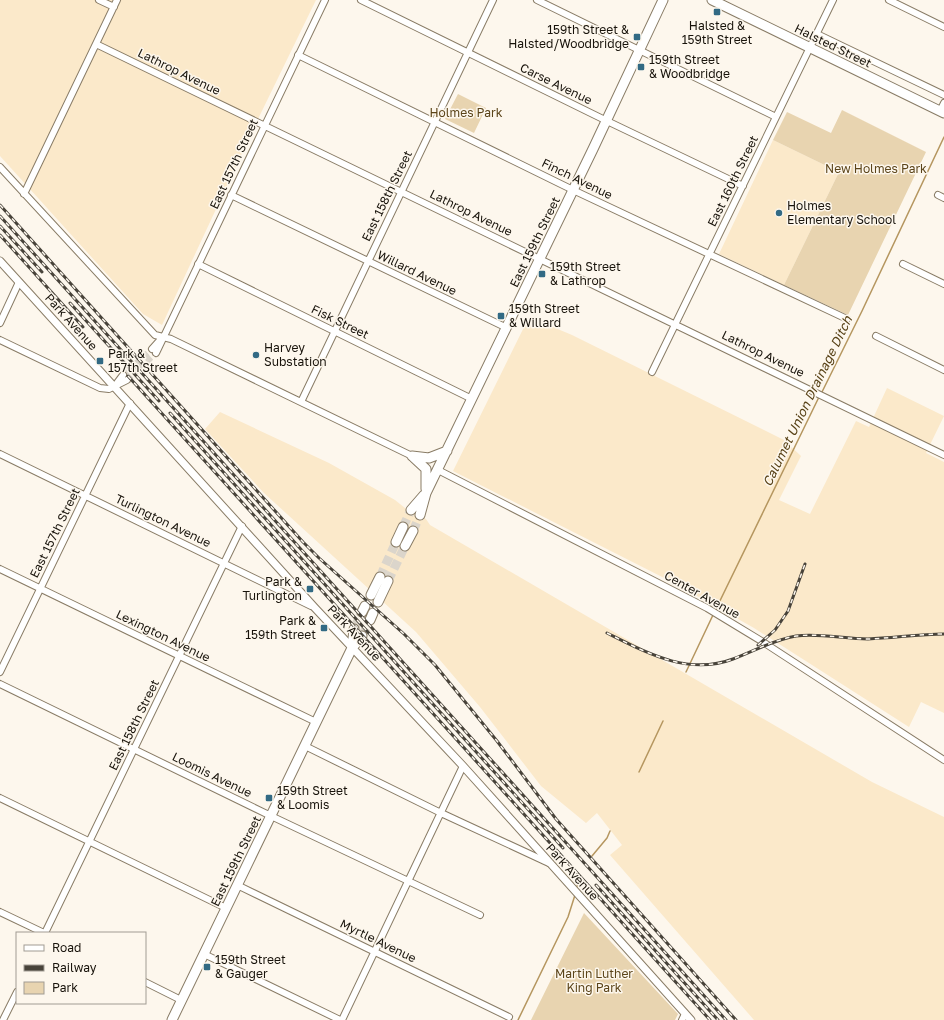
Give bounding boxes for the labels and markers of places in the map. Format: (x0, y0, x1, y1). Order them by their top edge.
marker: Halsted & 159th Street (712, 7, 722, 17)
place label: Halsted & 159th Street (682, 18, 753, 47)
place label: 159th Street & Halsted/Woodbridge (508, 22, 629, 51)
marker: 159th Street & Halsted/Woodbridge (632, 32, 642, 42)
place label: 159th Street & Woodbridge (649, 52, 730, 81)
marker: 159th Street & Woodbridge (636, 62, 646, 72)
place label: Holmes Elementary School (787, 198, 896, 227)
marker: Holmes Elementary School (774, 208, 784, 218)
place label: 159th Street & Lathrop (550, 259, 621, 288)
marker: 159th Street & Lathrop (537, 269, 547, 279)
place label: 159th Street & Willard (509, 301, 580, 330)
marker: 159th Street & Willard (496, 311, 506, 321)
place label: Harvey Substation (264, 340, 327, 369)
place label: Park & 157th Street (108, 346, 178, 375)
marker: Harvey Substation (251, 350, 261, 360)
marker: Park & 157th Street (95, 356, 105, 366)
place label: Park & Turlington (243, 574, 302, 603)
marker: Park & Turlington (305, 584, 315, 594)
place label: Park & 159th Street (245, 613, 316, 642)
marker: Park & 159th Street (319, 623, 329, 633)
place label: 159th Street & Loomis (277, 783, 348, 812)
marker: 159th Street & Loomis (264, 793, 274, 803)
place label: 159th Street & Gauger (215, 952, 286, 981)
marker: 159th Street & Gauger (202, 962, 212, 972)

